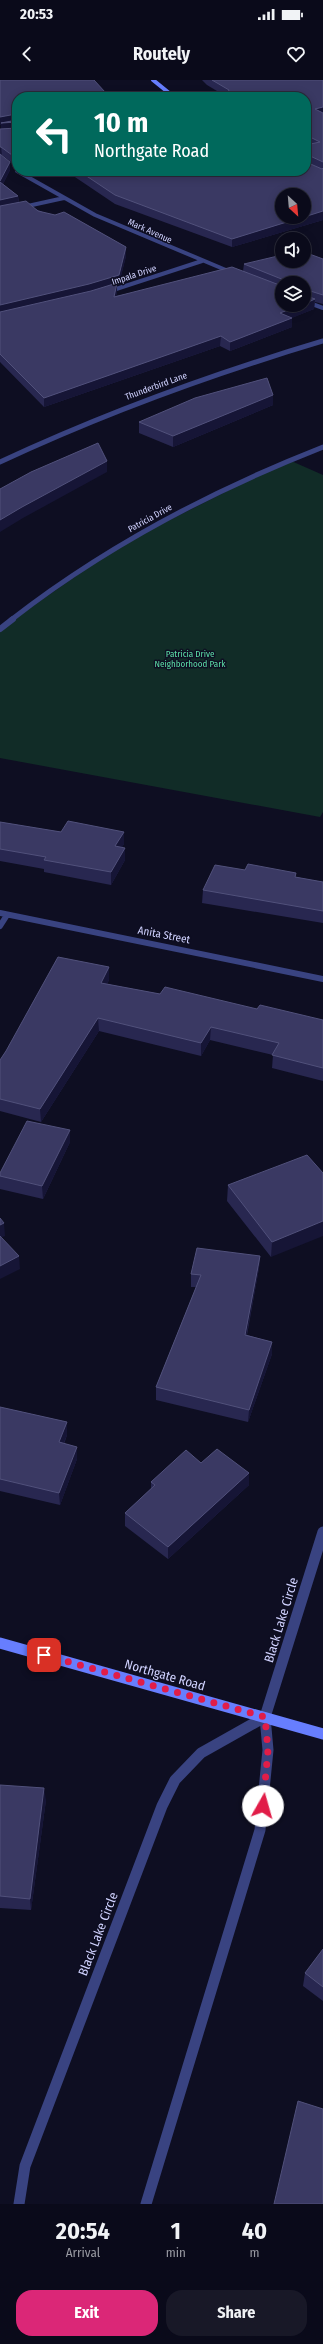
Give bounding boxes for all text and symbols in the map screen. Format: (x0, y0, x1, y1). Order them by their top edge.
text: 20:53 (20, 5, 53, 23)
icon: back (16, 43, 38, 65)
text: Routely (133, 43, 190, 65)
icon: heart (285, 43, 307, 65)
text: 10 m (94, 106, 148, 139)
icon: left (28, 108, 80, 160)
text: Northgate Road (94, 140, 209, 162)
north arrow (275, 188, 311, 224)
map controls (275, 188, 311, 312)
street label: Mark Avenue (126, 217, 174, 245)
button: sound (275, 232, 311, 268)
street label: Impala Drive (110, 263, 158, 287)
button: layers (275, 276, 311, 312)
street label: Thunderbird Lane (124, 370, 189, 402)
street label: Patricia Drive (126, 502, 174, 534)
park label: Patricia Drive Neighborhood Park (155, 649, 226, 669)
street label: Anita Street (137, 924, 192, 947)
street label: Black Lake Circle (261, 1576, 301, 1664)
pin (27, 1638, 61, 1672)
icon: arrive (33, 1644, 55, 1666)
street label: Northgate Road (123, 1656, 207, 1694)
position arrow (242, 1785, 284, 1827)
street label: Black Lake Circle (75, 1890, 121, 1978)
text: 20:54 (56, 2217, 110, 2245)
text: 1 (171, 2217, 181, 2245)
text: 40 (242, 2217, 267, 2245)
text: Arrival (66, 2245, 100, 2260)
text: min (166, 2245, 186, 2260)
text: m (249, 2245, 259, 2260)
button: Exit (16, 2290, 158, 2336)
button: Share (166, 2290, 307, 2336)

